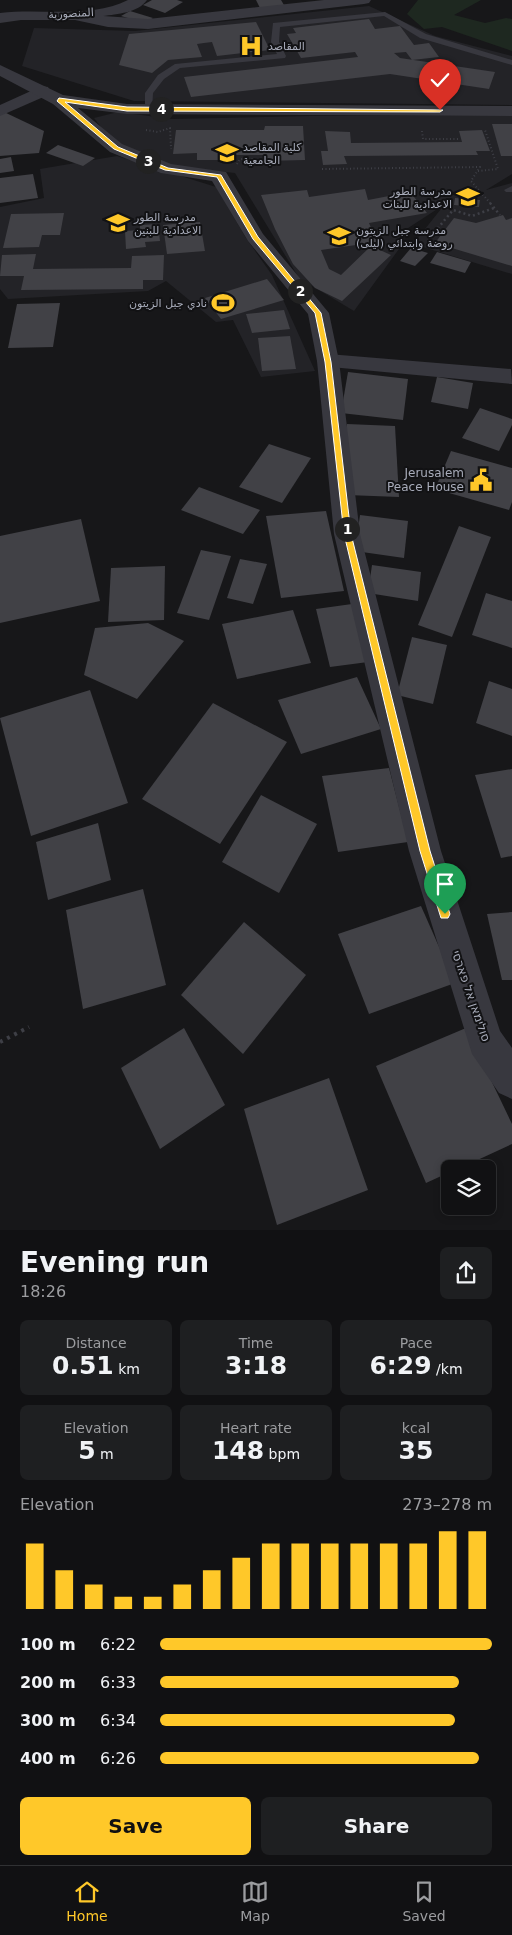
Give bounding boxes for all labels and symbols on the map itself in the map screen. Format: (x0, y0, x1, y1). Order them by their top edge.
street label: المنصورية (48, 6, 94, 21)
hospital icon: المقاصد (238, 33, 264, 59)
place label: المقاصد (268, 40, 305, 53)
pin (419, 59, 461, 110)
pin: 4 (148, 96, 174, 122)
school or university icon: كلية المقاصد الجامعية (214, 140, 240, 166)
place label: كلية المقاصد الجامعية (243, 141, 302, 167)
pin: 3 (136, 148, 160, 174)
school or university icon: مدرسة الطور الاعدادية للبنات (455, 184, 481, 210)
place label: مدرسة الطور الاعدادية للبنات (383, 185, 452, 211)
school or university icon: مدرسة الطور الاعدادية للبنين (105, 210, 131, 236)
place label: مدرسة الطور الاعدادية للبنين (133, 211, 201, 237)
school or university icon: مدرسة جبل الزيتون (ليلى) روضة وابتدائي (326, 223, 352, 249)
place label: مدرسة جبل الزيتون (ليلى) روضة وابتدائي (356, 224, 453, 250)
pin: 2 (288, 278, 312, 304)
sports icon: نادي جبل الزيتون (210, 290, 236, 316)
place label: نادي جبل الزيتون (129, 297, 207, 310)
place label: Jerusalem Peace House (387, 466, 464, 494)
public building icon: Jerusalem Peace House (468, 467, 494, 493)
pin: 1 (334, 516, 360, 542)
pin (424, 863, 466, 914)
street label: סולימאן אל פארסי (449, 949, 493, 1044)

